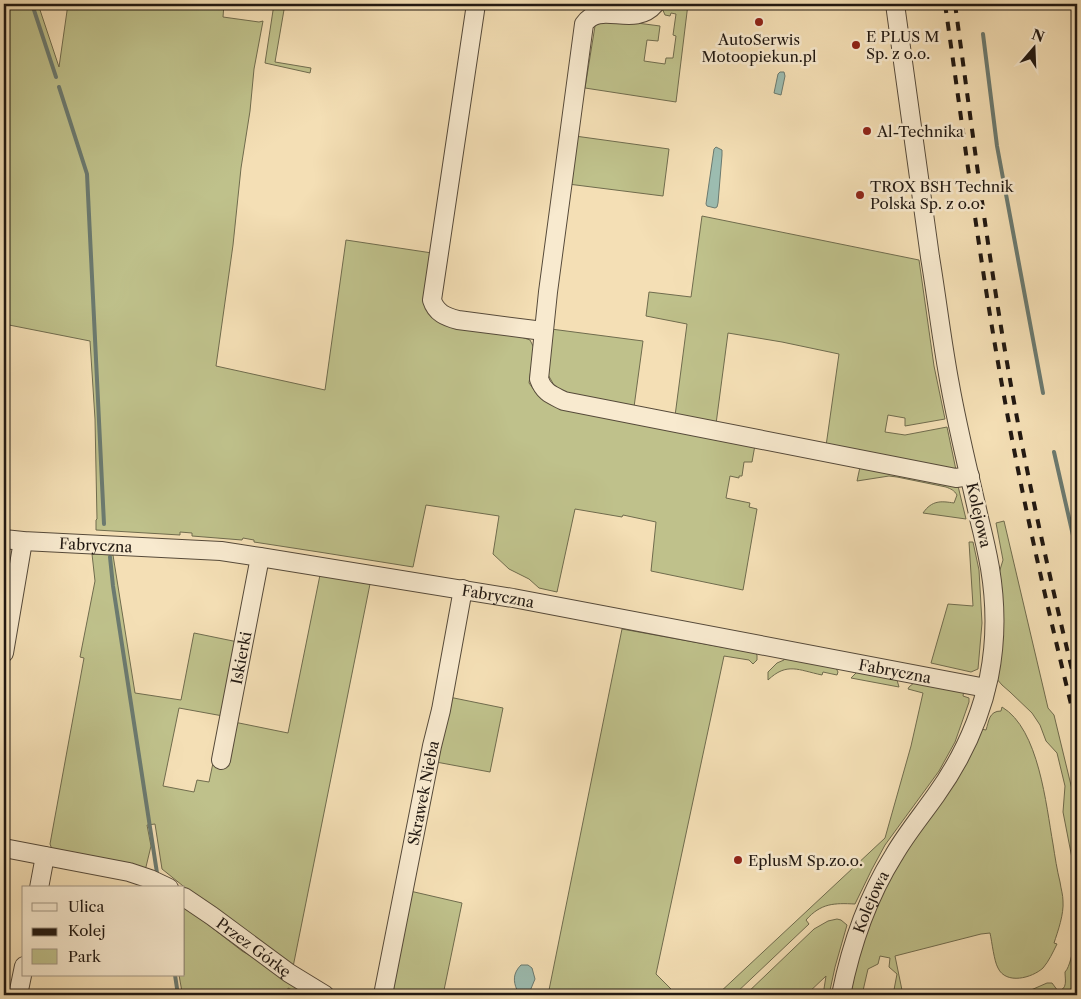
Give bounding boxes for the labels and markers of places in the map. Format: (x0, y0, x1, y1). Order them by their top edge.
marker: AutoSerwis Motoopiekun.pl (753, 16, 765, 28)
place label: E PLUS M Sp. z o.o. (866, 27, 939, 63)
place label: AutoSerwis Motoopiekun.pl (702, 30, 817, 66)
marker: E PLUS M Sp. z o.o. (850, 39, 862, 51)
place label: Al-Technika (876, 122, 964, 141)
marker: Al-Technika (861, 125, 873, 137)
place label: TROX BSH Technik Polska Sp. z o.o. (870, 177, 1015, 213)
marker: TROX BSH Technik Polska Sp. z o.o. (854, 189, 866, 201)
place label: EplusM Sp.zo.o. (748, 851, 863, 870)
marker: EplusM Sp.zo.o. (732, 854, 744, 866)

